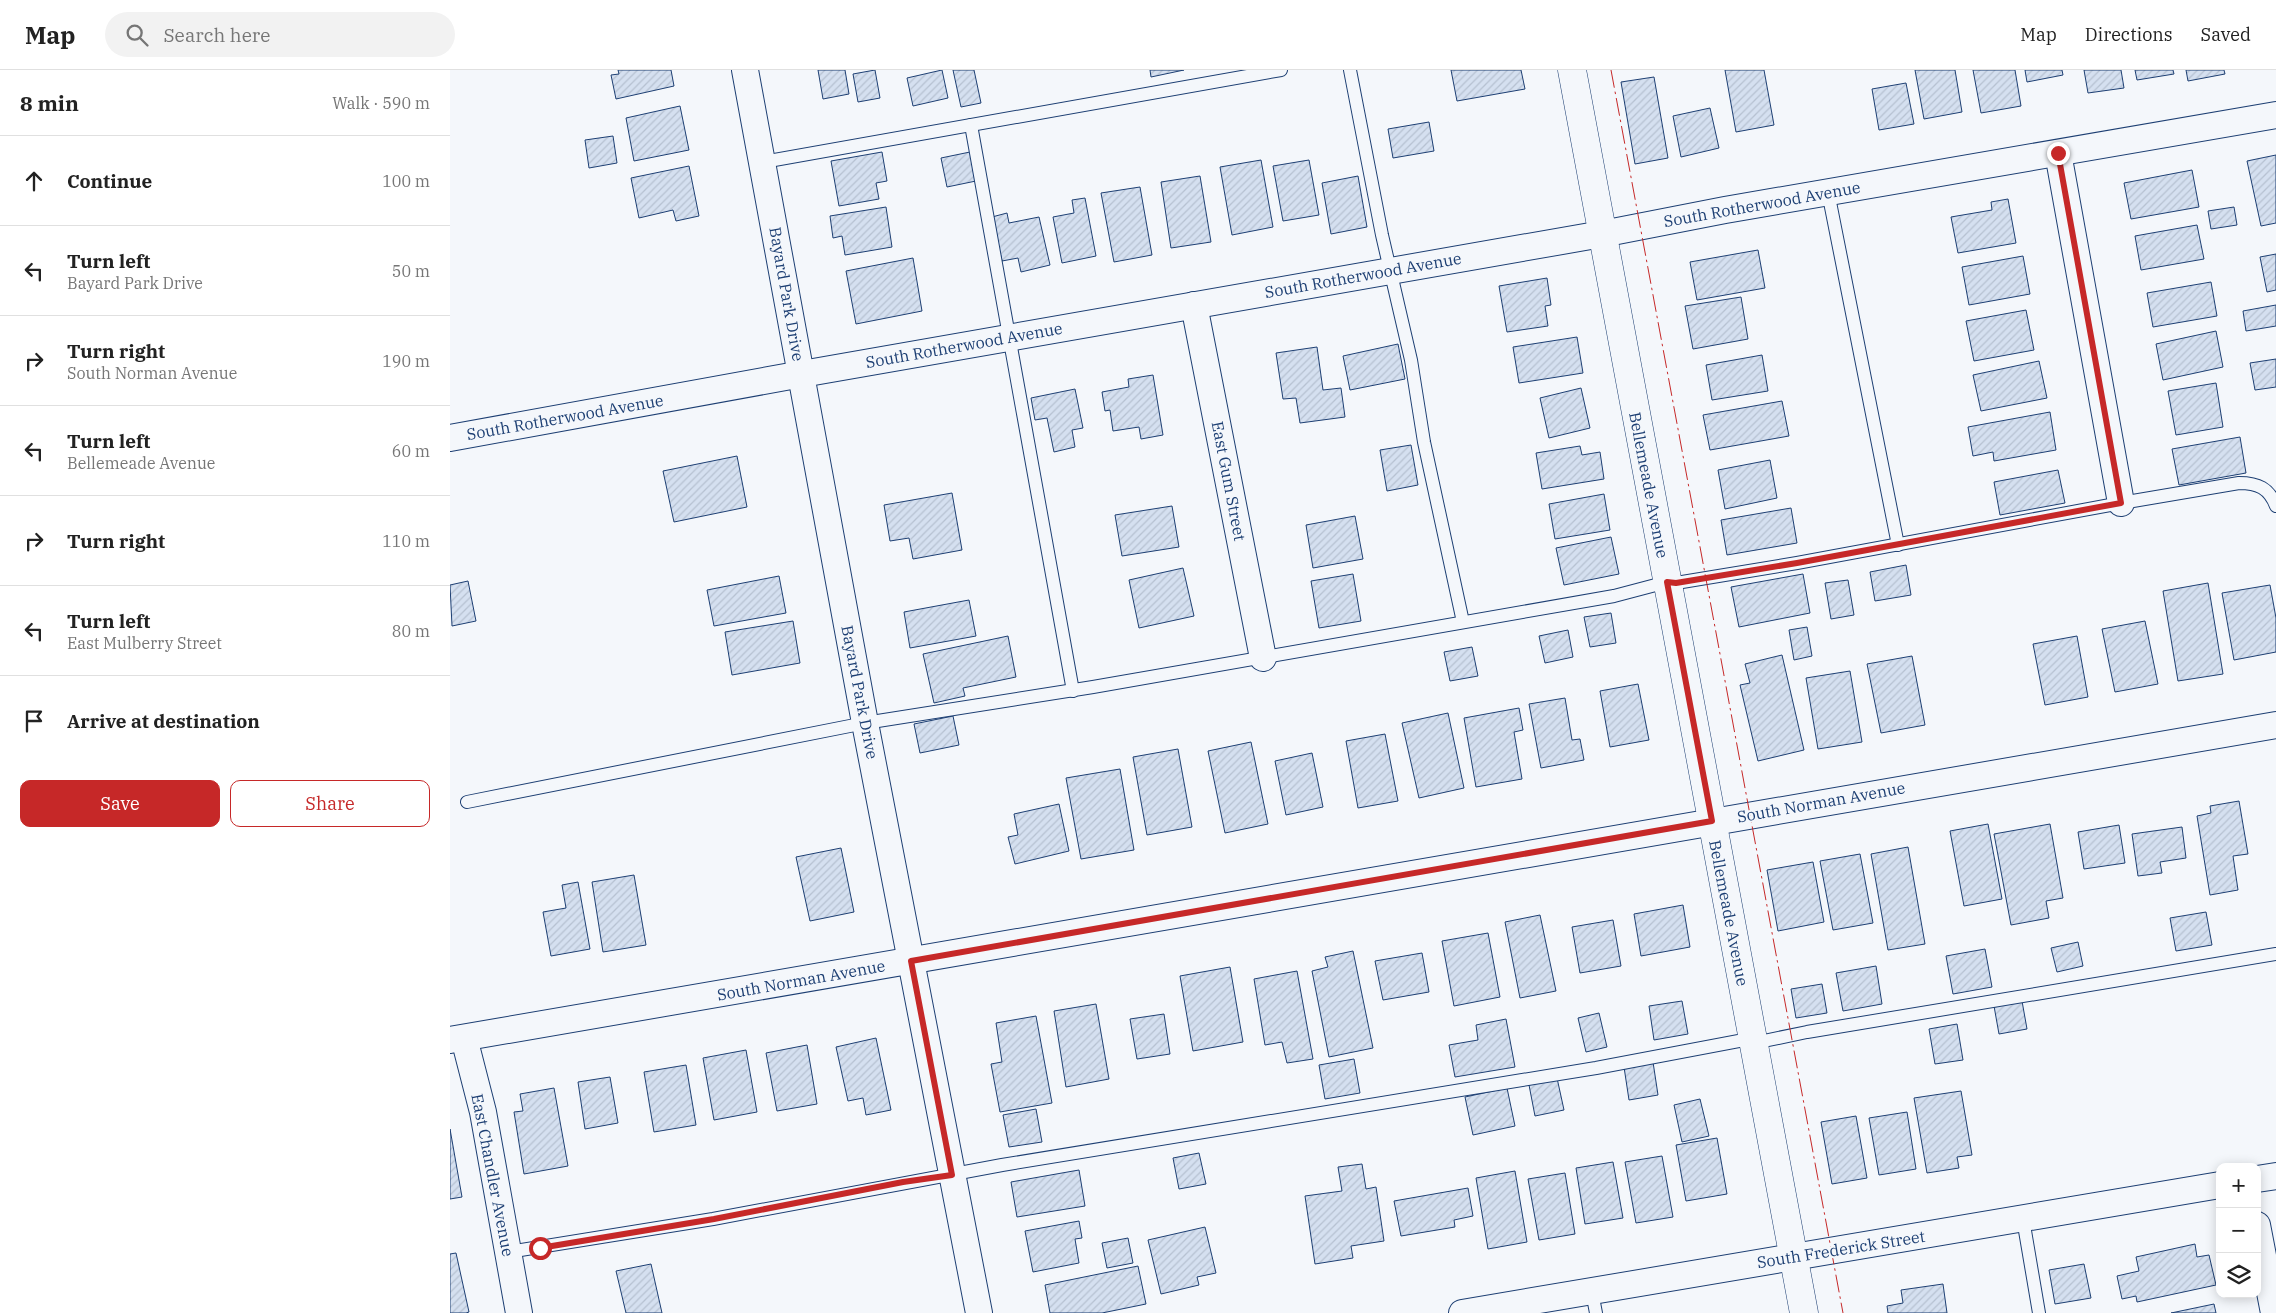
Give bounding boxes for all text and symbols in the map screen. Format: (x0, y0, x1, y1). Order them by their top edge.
search box (105, 12, 455, 57)
text: Map (25, 19, 75, 51)
icon: search (123, 21, 151, 49)
text: Search here (163, 23, 270, 47)
text: Map (2020, 23, 2057, 46)
text: Directions (2085, 23, 2173, 46)
text: Saved (2201, 23, 2251, 46)
text: 8 min (20, 89, 79, 117)
text: Walk · 590 m (332, 93, 430, 113)
route end (2047, 142, 2070, 165)
icon: ahead (20, 167, 48, 195)
text: Continue (67, 169, 152, 193)
text: 100 m (382, 171, 430, 191)
street label: South Rotherwood Avenue (1662, 177, 1862, 231)
street label: Bayard Park Drive (765, 225, 809, 363)
street label: South Rotherwood Avenue (1263, 248, 1463, 302)
text: Turn left (67, 249, 150, 273)
icon: left (20, 257, 48, 285)
text: 50 m (392, 261, 430, 281)
text: Bayard Park Drive (67, 273, 203, 293)
street label: South Rotherwood Avenue (864, 318, 1064, 372)
text: Turn right (67, 339, 165, 363)
icon: right (20, 347, 48, 375)
text: 190 m (382, 351, 430, 371)
text: South Norman Avenue (67, 363, 237, 383)
street label: South Rotherwood Avenue (465, 390, 665, 444)
street label: Bellemeade Avenue (1625, 410, 1673, 560)
street label: East Gum Street (1208, 420, 1250, 543)
text: Turn left (67, 429, 150, 453)
icon: left (20, 437, 48, 465)
text: 60 m (392, 441, 430, 461)
text: Bellemeade Avenue (67, 453, 215, 473)
icon: right (20, 527, 48, 555)
text: Turn right (67, 529, 165, 553)
text: 110 m (382, 531, 430, 551)
text: Turn left (67, 609, 150, 633)
icon: left (20, 617, 48, 645)
text: 80 m (392, 621, 430, 641)
street label: Bayard Park Drive (837, 623, 883, 761)
text: East Mulberry Street (67, 633, 222, 653)
icon: arrive (20, 707, 48, 735)
text: Arrive at destination (67, 709, 260, 733)
street label: South Norman Avenue (1735, 777, 1907, 827)
button: Save (20, 780, 220, 827)
button: Share (230, 780, 430, 827)
street label: Bellemeade Avenue (1705, 838, 1753, 988)
street label: South Norman Avenue (715, 955, 887, 1005)
street label: East Chandler Avenue (467, 1092, 519, 1258)
map controls (2216, 1163, 2261, 1298)
button: + (2216, 1163, 2261, 1208)
button: − (2216, 1208, 2261, 1253)
street label: South Frederick Street (1756, 1226, 1927, 1272)
route start (529, 1237, 552, 1260)
button: layers (2216, 1253, 2261, 1298)

